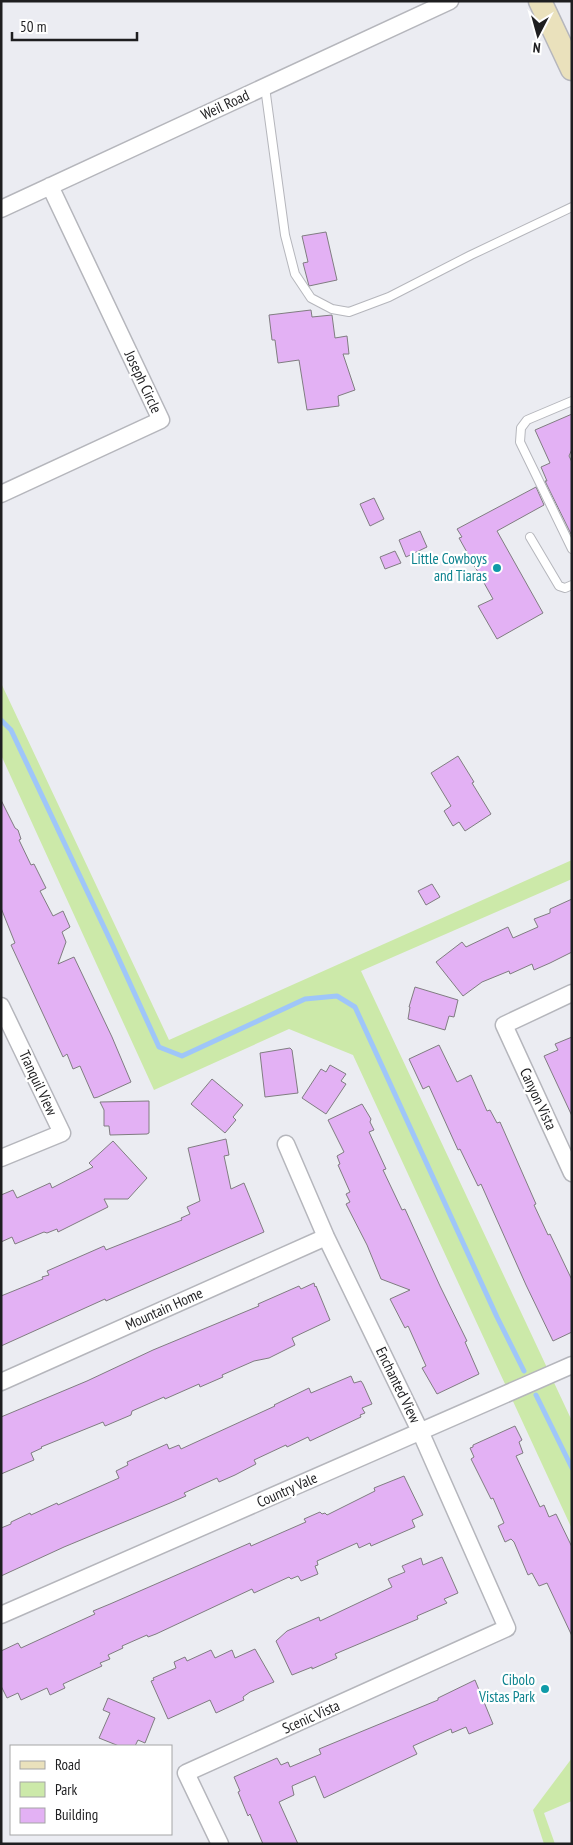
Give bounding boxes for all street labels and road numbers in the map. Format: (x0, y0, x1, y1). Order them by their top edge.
street label: Weil Road (198, 85, 252, 124)
street label: Joseph Circle (120, 347, 166, 416)
street label: Tranquil View (15, 1047, 62, 1119)
street label: Canyon Vista (516, 1065, 561, 1133)
street label: Mountain Home (122, 1283, 205, 1334)
street label: Enchanted View (372, 1344, 425, 1426)
street label: Country Vale (254, 1468, 320, 1511)
street label: Scenic Vista (279, 1695, 342, 1738)

